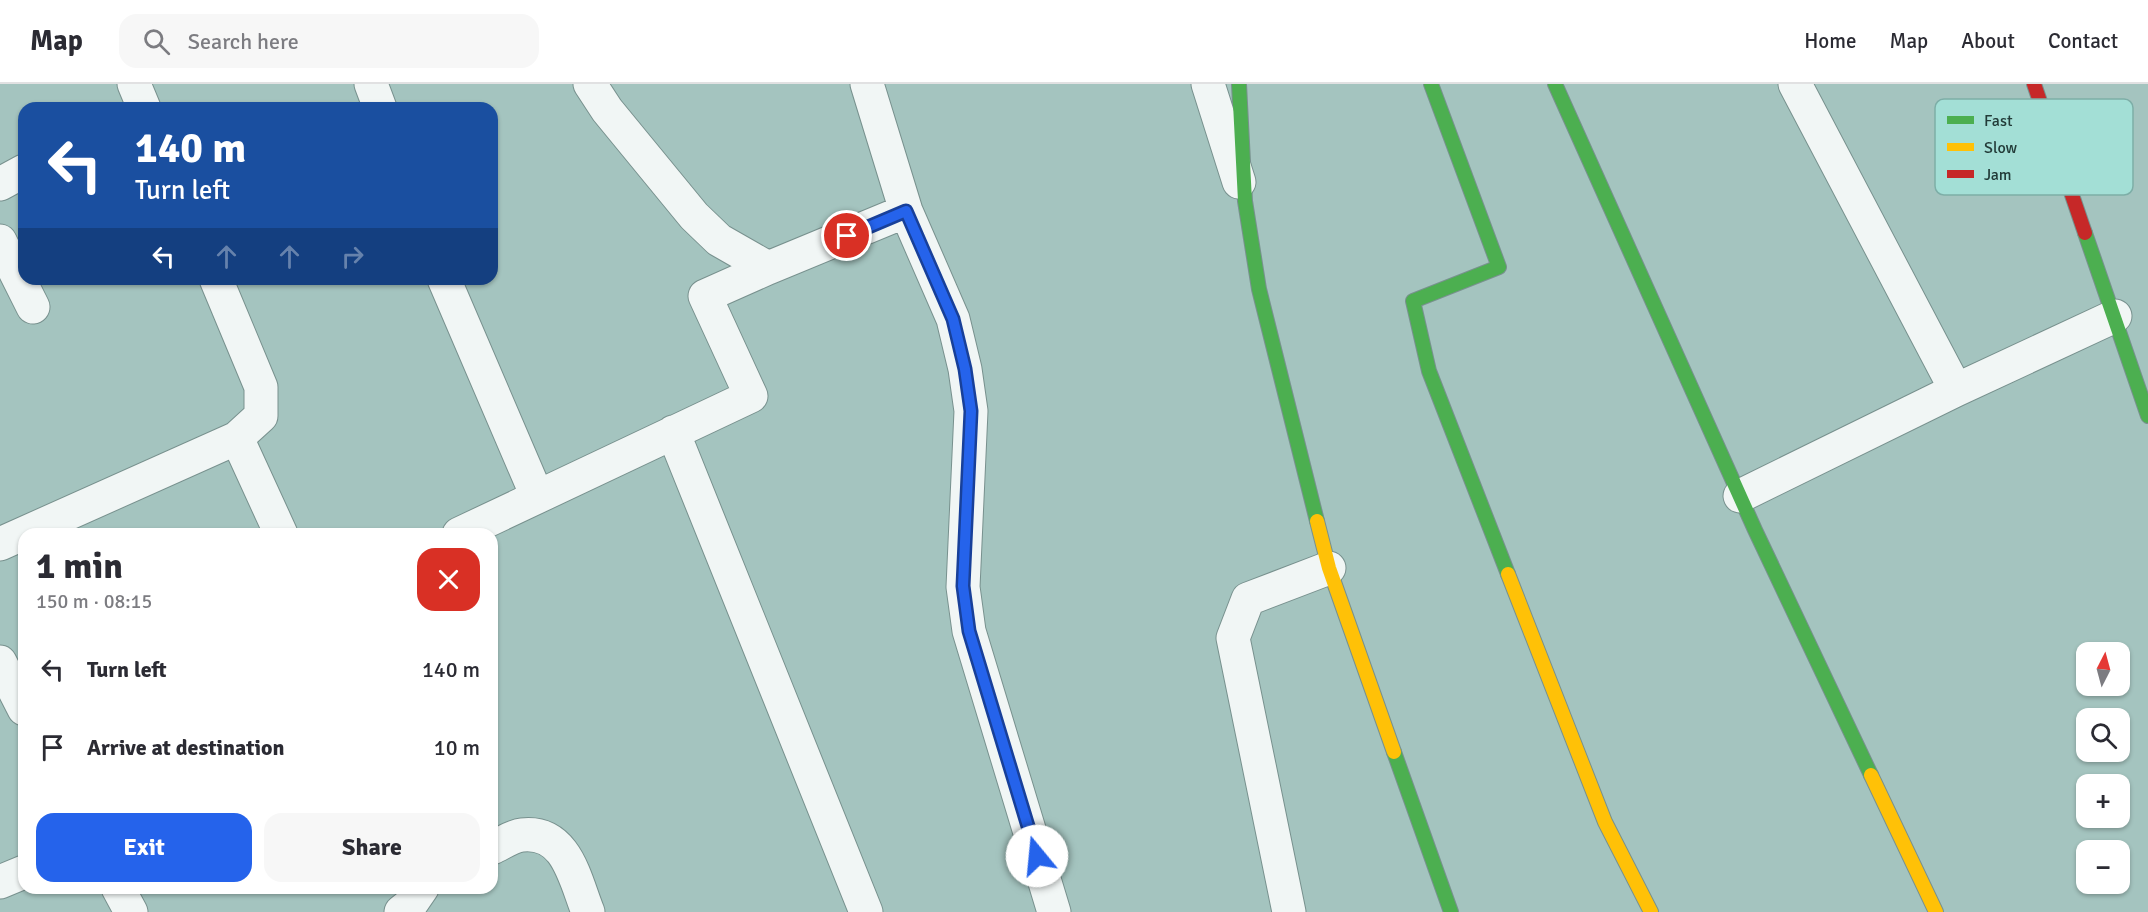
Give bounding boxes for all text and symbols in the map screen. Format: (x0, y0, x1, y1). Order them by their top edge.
search box (119, 14, 539, 68)
text: Map (30, 24, 83, 58)
icon: search (140, 25, 173, 58)
text: Search here (188, 28, 299, 55)
text: Home (1804, 28, 1857, 54)
text: Map (1890, 28, 1928, 54)
text: About (1961, 28, 2015, 54)
text: Contact (2048, 28, 2118, 54)
legend (1935, 99, 2133, 195)
text: Fast (1984, 111, 2013, 131)
text: 140 m (135, 123, 246, 174)
icon: left (36, 126, 114, 204)
text: Slow (1984, 138, 2018, 158)
text: Jam (1984, 165, 2012, 185)
text: Turn left (135, 174, 230, 207)
pin (821, 210, 872, 261)
icon: arrive (830, 219, 863, 252)
icon: left (147, 240, 180, 273)
icon: ahead (210, 240, 243, 273)
icon: ahead (273, 240, 306, 273)
icon: right (336, 240, 369, 273)
text: 1 min (36, 544, 123, 589)
button: close (417, 548, 480, 611)
text: 150 m · 08:15 (36, 589, 152, 614)
north arrow (2076, 642, 2130, 696)
map controls (2076, 642, 2130, 894)
icon: left (36, 653, 69, 686)
text: Turn left (87, 656, 167, 683)
text: 140 m (422, 656, 480, 683)
button: search (2076, 708, 2130, 762)
icon: arrive (36, 731, 69, 764)
text: Arrive at destination (87, 734, 284, 761)
text: 10 m (434, 734, 480, 761)
button: + (2076, 774, 2130, 828)
button: Exit (36, 813, 252, 882)
button: Share (264, 813, 480, 882)
position arrow (1005, 824, 1069, 888)
button: − (2076, 840, 2130, 894)

